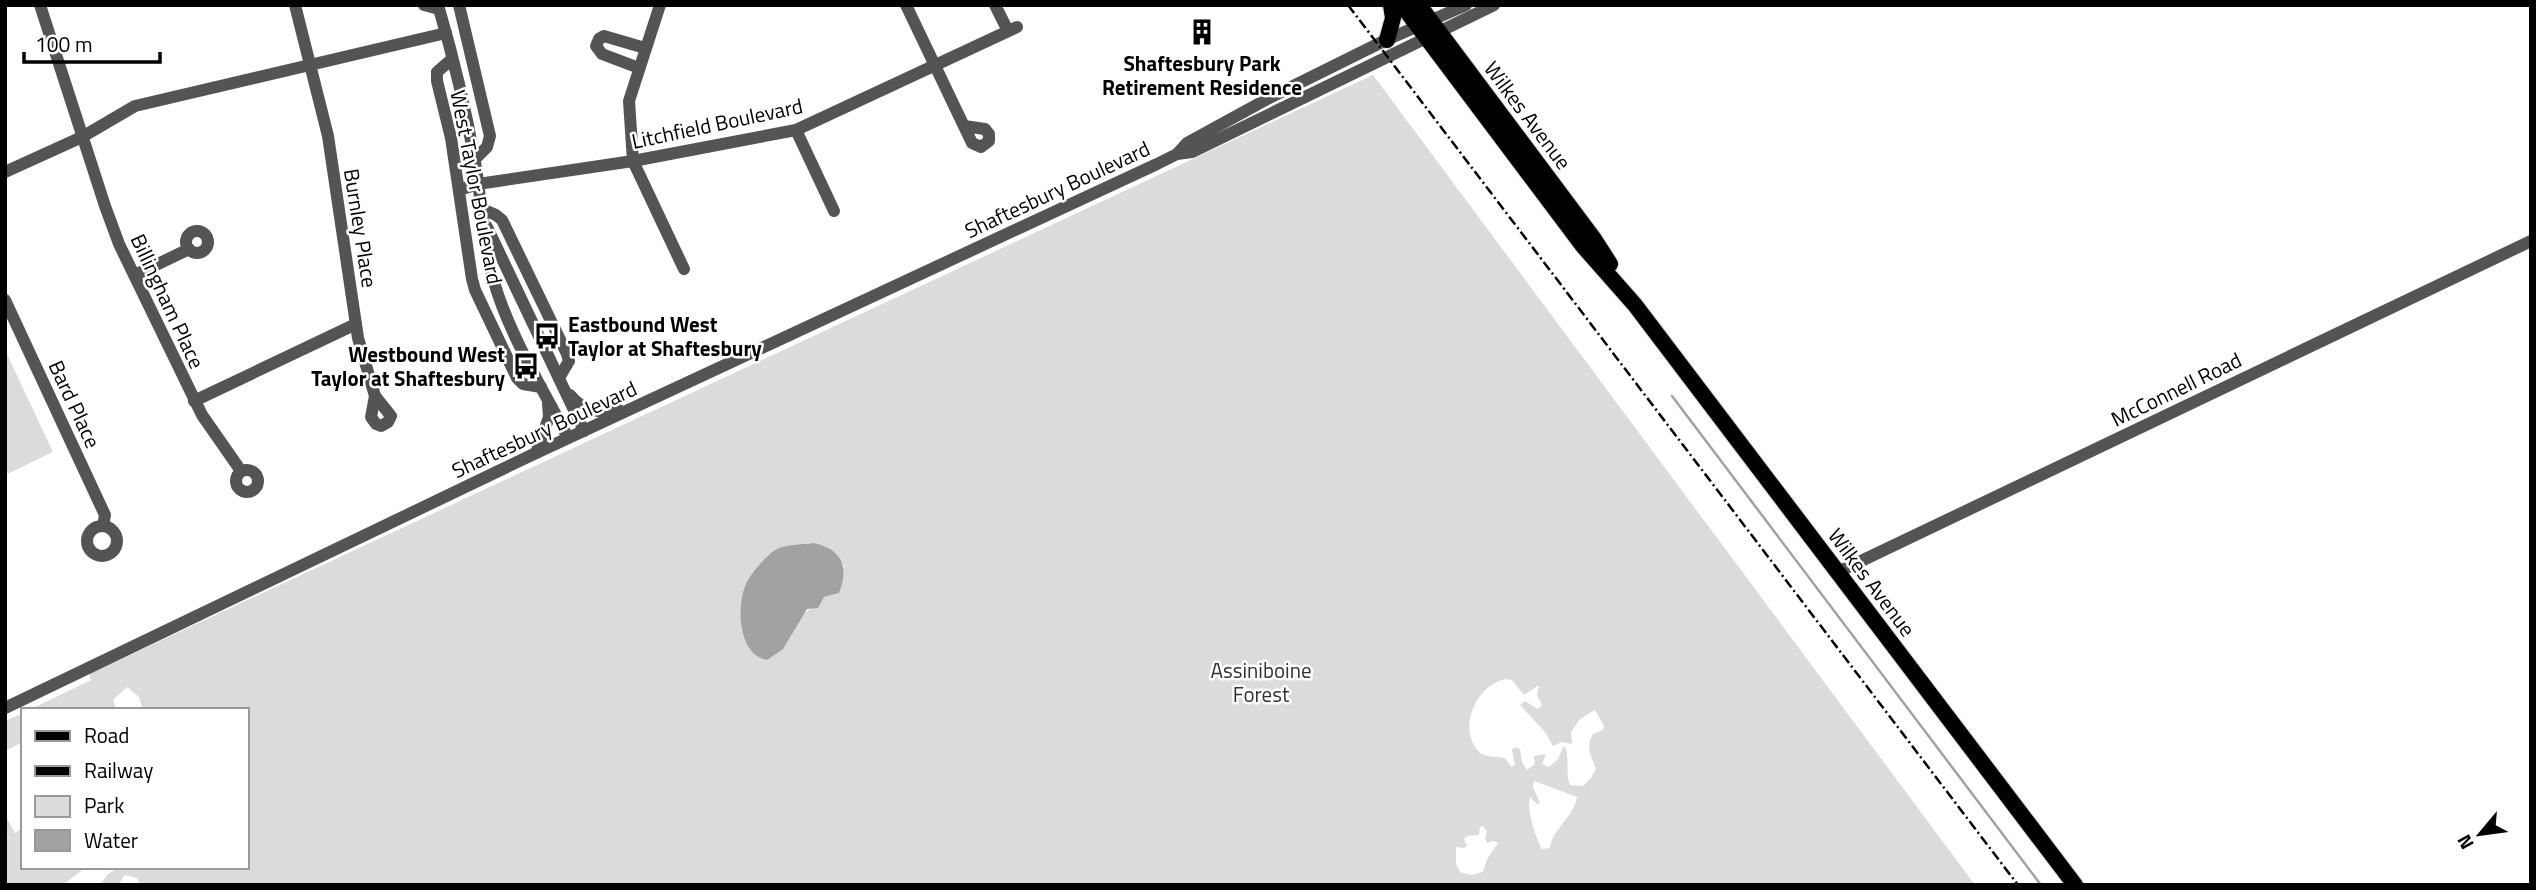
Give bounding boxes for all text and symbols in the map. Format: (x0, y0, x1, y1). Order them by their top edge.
building icon: Shaftesbury Park Retirement Residence (1187, 17, 1217, 47)
scale bar (24, 21, 161, 65)
text: 100 m (35, 28, 92, 60)
place label: Shaftesbury Park Retirement Residence (1102, 47, 1302, 103)
street label: Wilkes Avenue (1477, 54, 1579, 176)
street label: West Taylor Boulevard (442, 87, 512, 287)
street label: Litchfield Boulevard (628, 89, 806, 157)
street label: Shaftesbury Boulevard (959, 132, 1155, 246)
street label: Burnley Place (336, 166, 386, 290)
street label: Billingham Place (123, 228, 213, 374)
place label: Eastbound West Taylor at Shaftesbury (568, 308, 762, 364)
bus stop icon: Eastbound West Taylor at Shaftesbury (532, 321, 562, 351)
place label: Westbound West Taylor at Shaftesbury (311, 338, 505, 394)
street label: McConnell Road (2105, 344, 2247, 434)
bus stop icon: Westbound West Taylor at Shaftesbury (511, 351, 541, 381)
street label: Bard Place (41, 355, 109, 453)
street label: Shaftesbury Boulevard (446, 372, 642, 486)
street label: Wilkes Avenue (1821, 521, 1923, 643)
park label: Assiniboine Forest (1210, 654, 1312, 710)
legend (21, 708, 248, 869)
text: Road (84, 719, 129, 751)
text: Railway (84, 754, 153, 786)
text: Park (84, 789, 124, 821)
north arrow (2445, 799, 2515, 869)
text: Water (84, 824, 138, 856)
text: N (2449, 830, 2481, 855)

